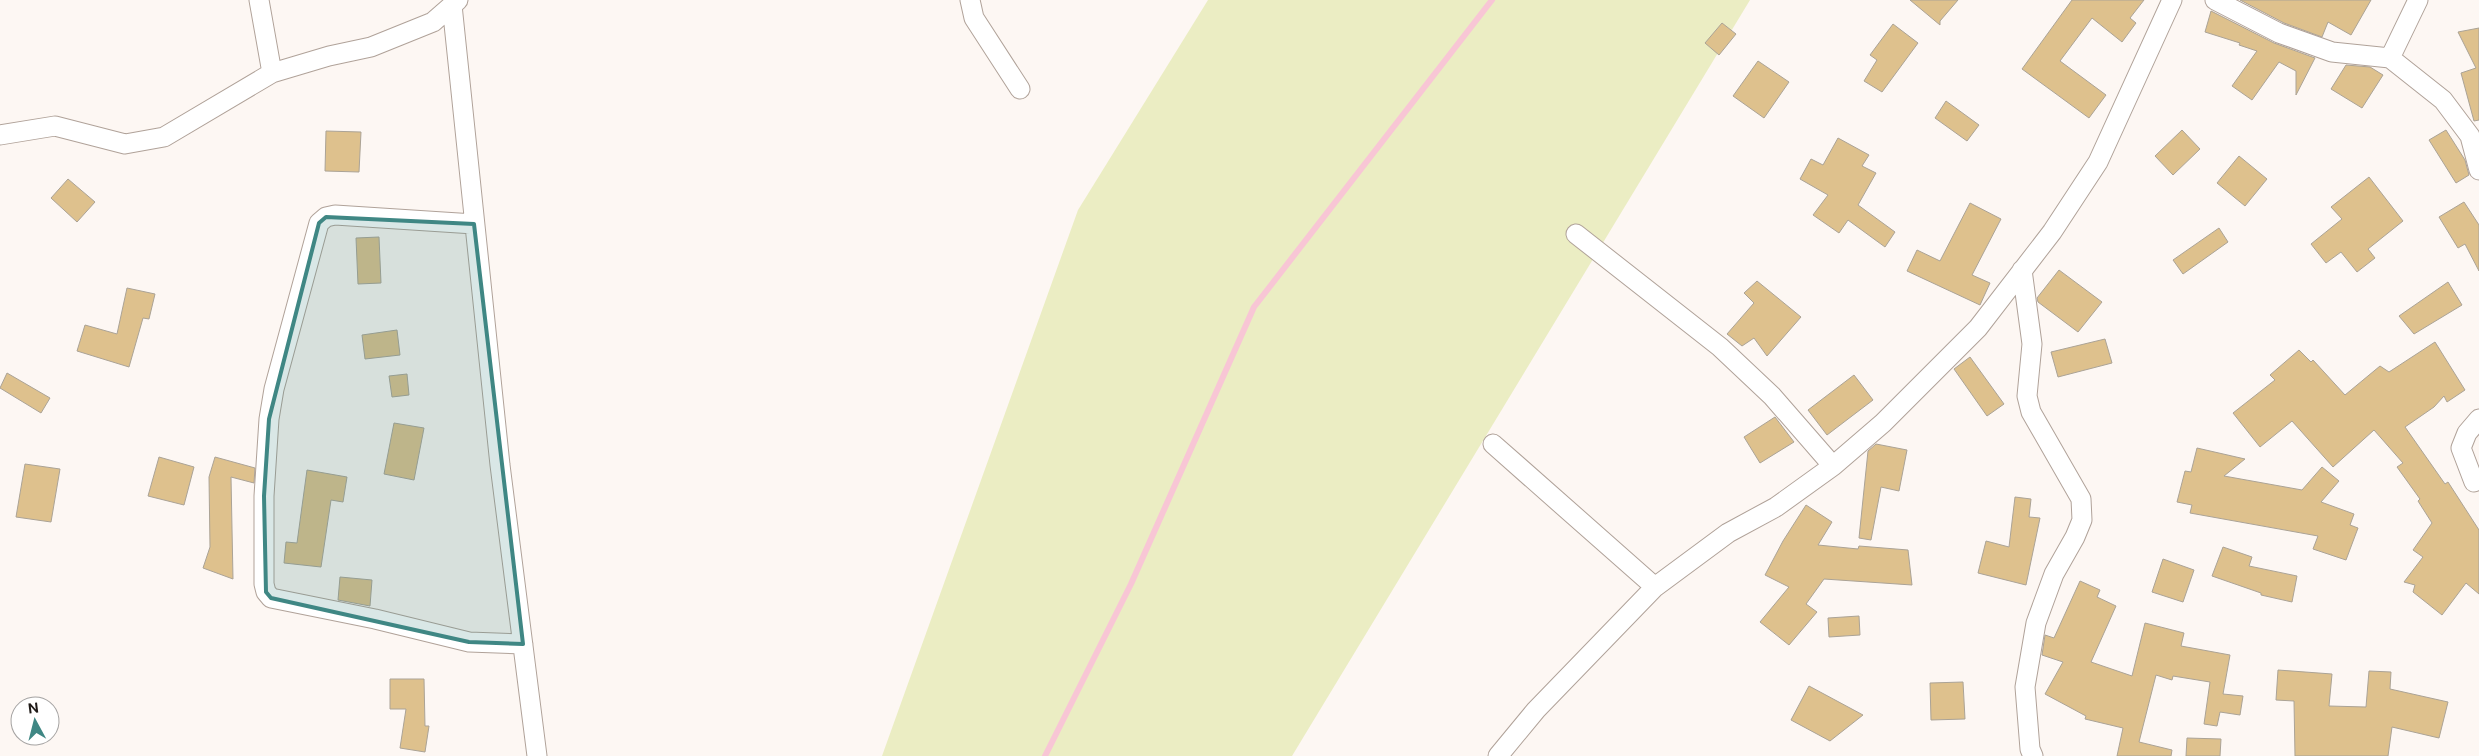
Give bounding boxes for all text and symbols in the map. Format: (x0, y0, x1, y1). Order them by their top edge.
north arrow (10, 696, 60, 746)
text: N (27, 699, 40, 717)

